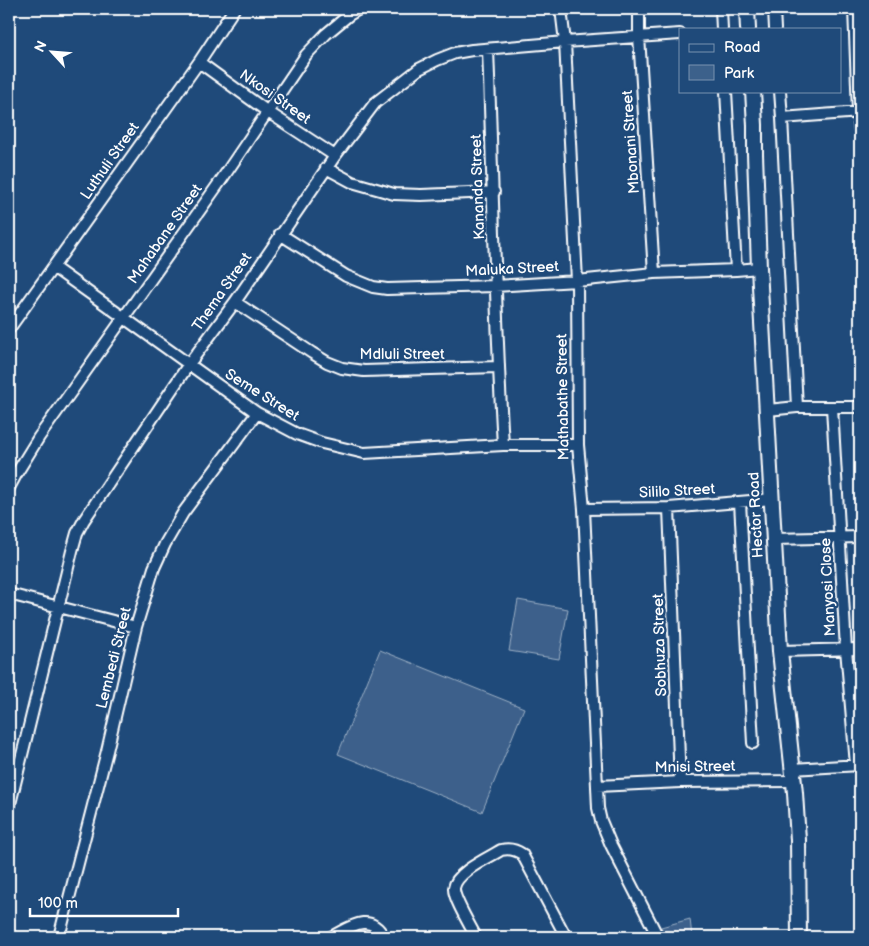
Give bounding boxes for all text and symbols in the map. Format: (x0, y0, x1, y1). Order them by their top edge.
north arrow (28, 28, 78, 78)
legend (679, 28, 842, 92)
text: N (31, 38, 51, 55)
text: Road (724, 38, 760, 57)
text: Park (724, 64, 755, 83)
street label: Nkosi Street (236, 65, 315, 129)
street label: Mbonani Street (618, 89, 644, 194)
street label: Luthuli Street (76, 118, 144, 203)
street label: Kananda Street (467, 134, 489, 240)
street label: Mahabane Street (124, 180, 207, 288)
street label: Thema Street (188, 249, 256, 335)
street label: Maluka Street (465, 257, 560, 281)
street label: Mathabathe Street (552, 333, 574, 460)
street label: Mdluli Street (359, 345, 445, 364)
street label: Seme Street (221, 365, 303, 426)
street label: Hector Road (744, 471, 768, 559)
street label: Sililo Street (638, 479, 716, 502)
street label: Manyosi Close (816, 537, 840, 637)
street label: Sobhuza Street (649, 593, 671, 697)
street label: Lembedi Street (92, 605, 136, 711)
street label: Mnisi Street (654, 757, 736, 777)
scale bar (30, 886, 178, 918)
text: 100 m (38, 894, 78, 913)

